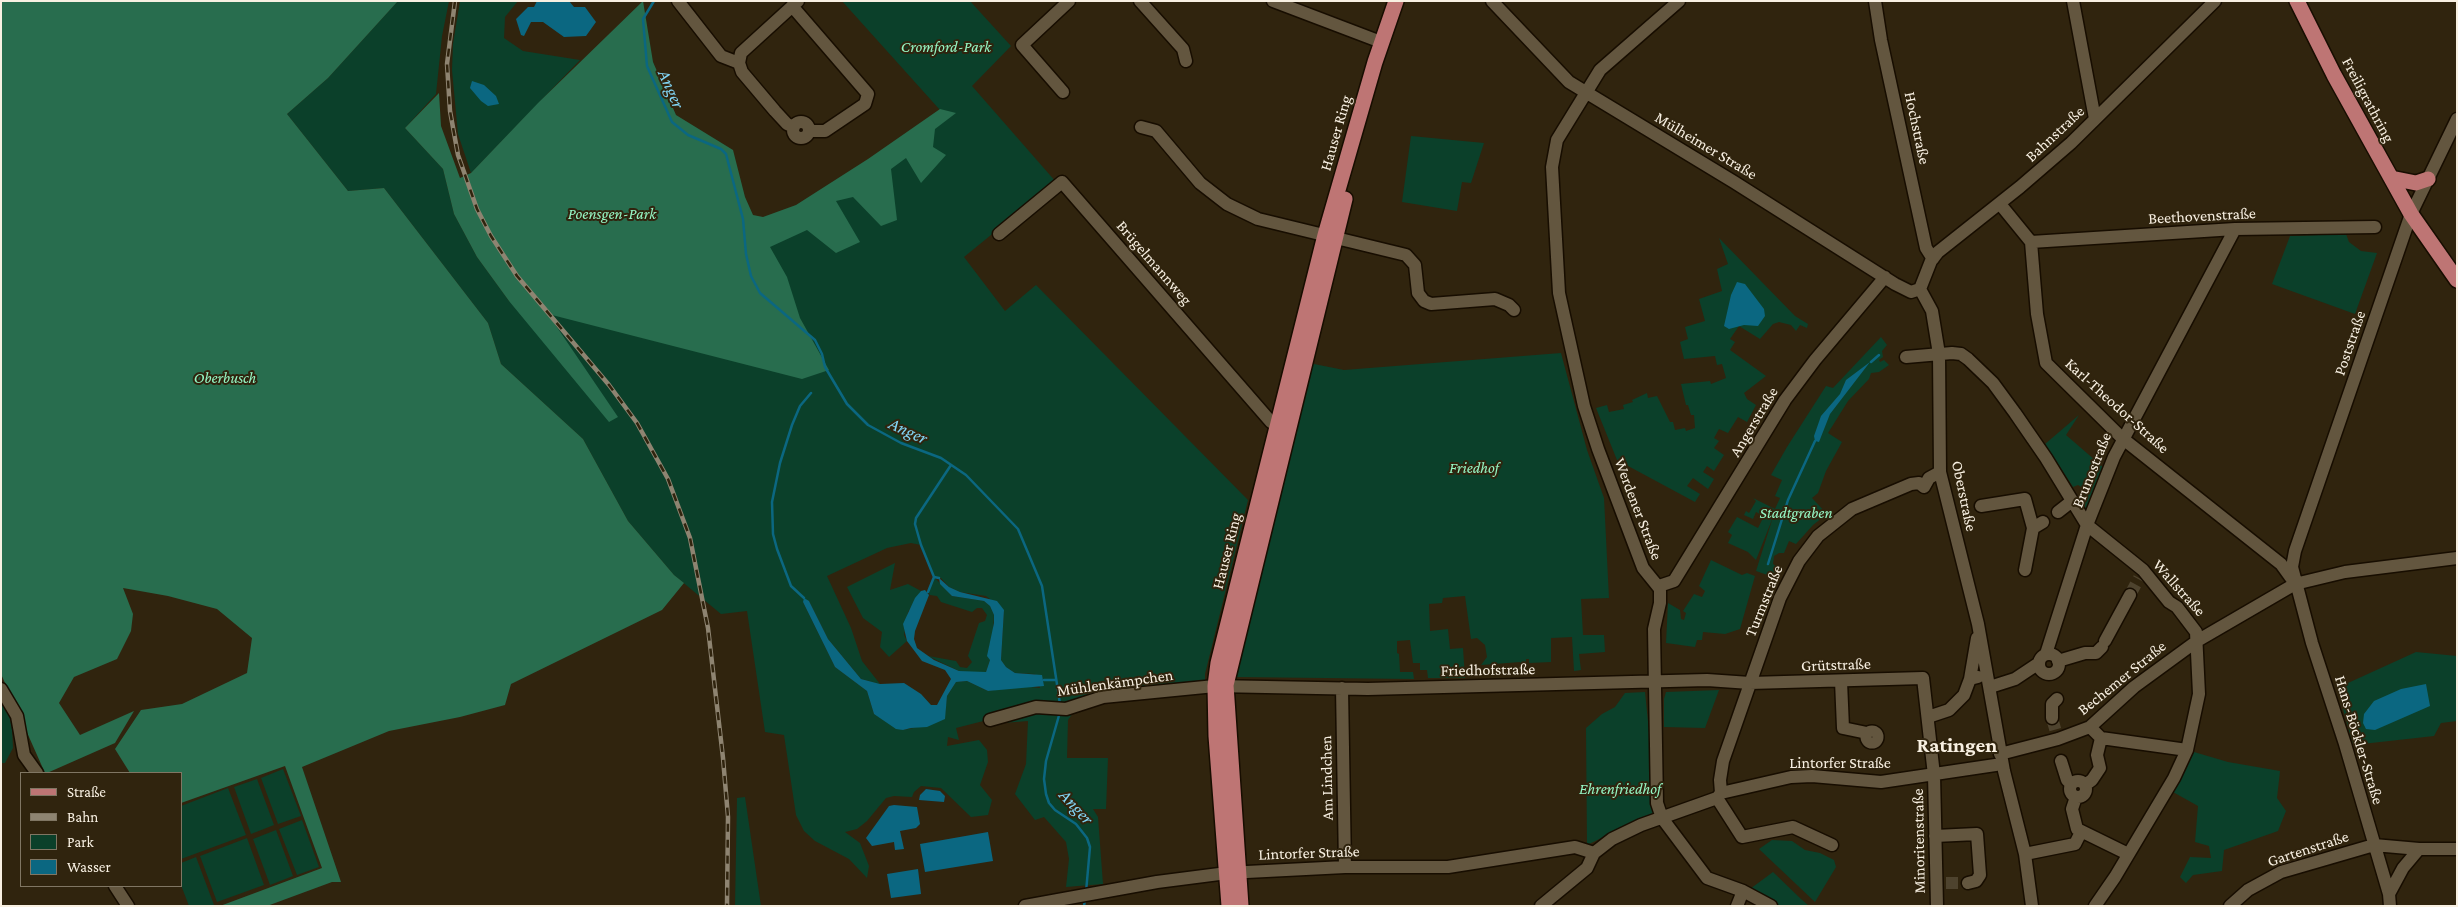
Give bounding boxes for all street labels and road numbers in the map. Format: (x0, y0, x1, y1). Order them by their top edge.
street label: Freiligrathring (2338, 54, 2398, 146)
street label: Hochstraße (1900, 90, 1934, 166)
street label: Hauser Ring (1316, 93, 1356, 173)
street label: Bahnstraße (2022, 102, 2088, 166)
street label: Mülheimer Straße (1651, 108, 1761, 184)
street label: Beethovenstraße (2148, 204, 2256, 228)
street label: Brügelmannweg (1112, 217, 1196, 309)
street label: Poststraße (2330, 308, 2370, 378)
street label: Karl-Theodor-Straße (2061, 354, 2173, 458)
street label: Angerstraße (1726, 384, 1782, 460)
street label: Brunostraße (2068, 429, 2116, 511)
street label: Werdener Straße (1610, 455, 1666, 563)
street label: Oberstraße (1947, 459, 1981, 533)
street label: Hauser Ring (1208, 511, 1246, 591)
street label: Wallstraße (2148, 556, 2210, 620)
street label: Turmstraße (1741, 562, 1787, 640)
street label: Bechemer Straße (2074, 637, 2170, 719)
street label: Grütstraße (1801, 654, 1871, 676)
street label: Friedhofstraße (1441, 660, 1535, 680)
street label: Mühlenkämpchen (1056, 665, 1174, 701)
street label: Hans-Böckler-Straße (2330, 673, 2388, 807)
street label: Am Lindchen (1317, 735, 1337, 821)
street label: Lintorfer Straße (1789, 753, 1891, 773)
street label: Minoritenstraße (1908, 788, 1930, 894)
street label: Gartenstraße (2265, 827, 2351, 871)
street label: Lintorfer Straße (1258, 842, 1360, 864)

